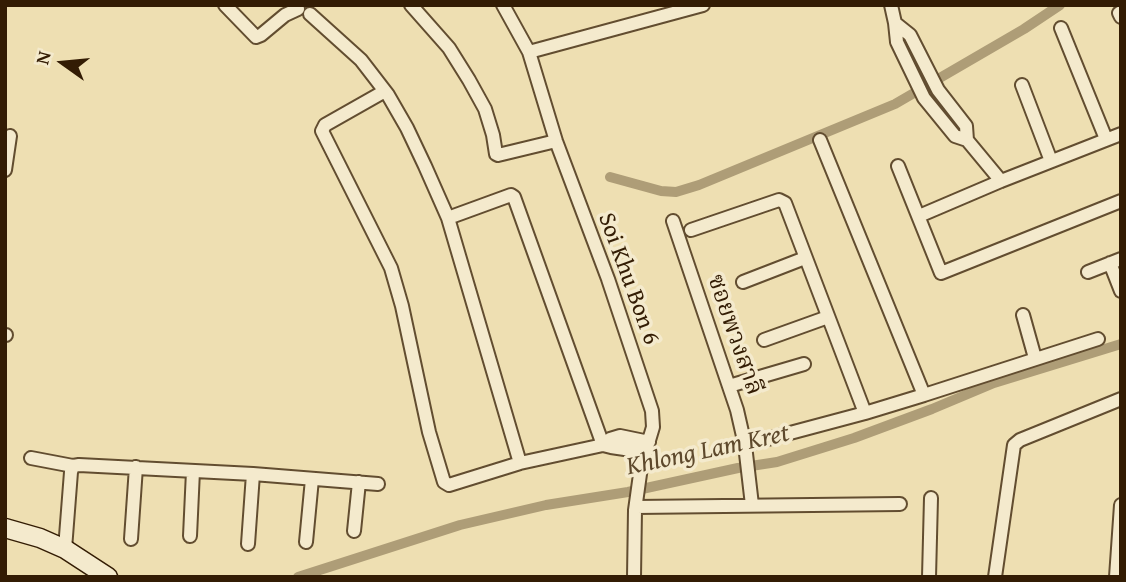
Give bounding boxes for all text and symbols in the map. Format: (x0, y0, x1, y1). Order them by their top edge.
north arrow (28, 28, 98, 98)
text: N (28, 48, 58, 67)
street label: Soi Khu Bon 6 (591, 209, 665, 349)
street label: ซอยพวงสาลี (700, 271, 768, 399)
water label: Khlong Lam Kret (624, 419, 792, 483)

